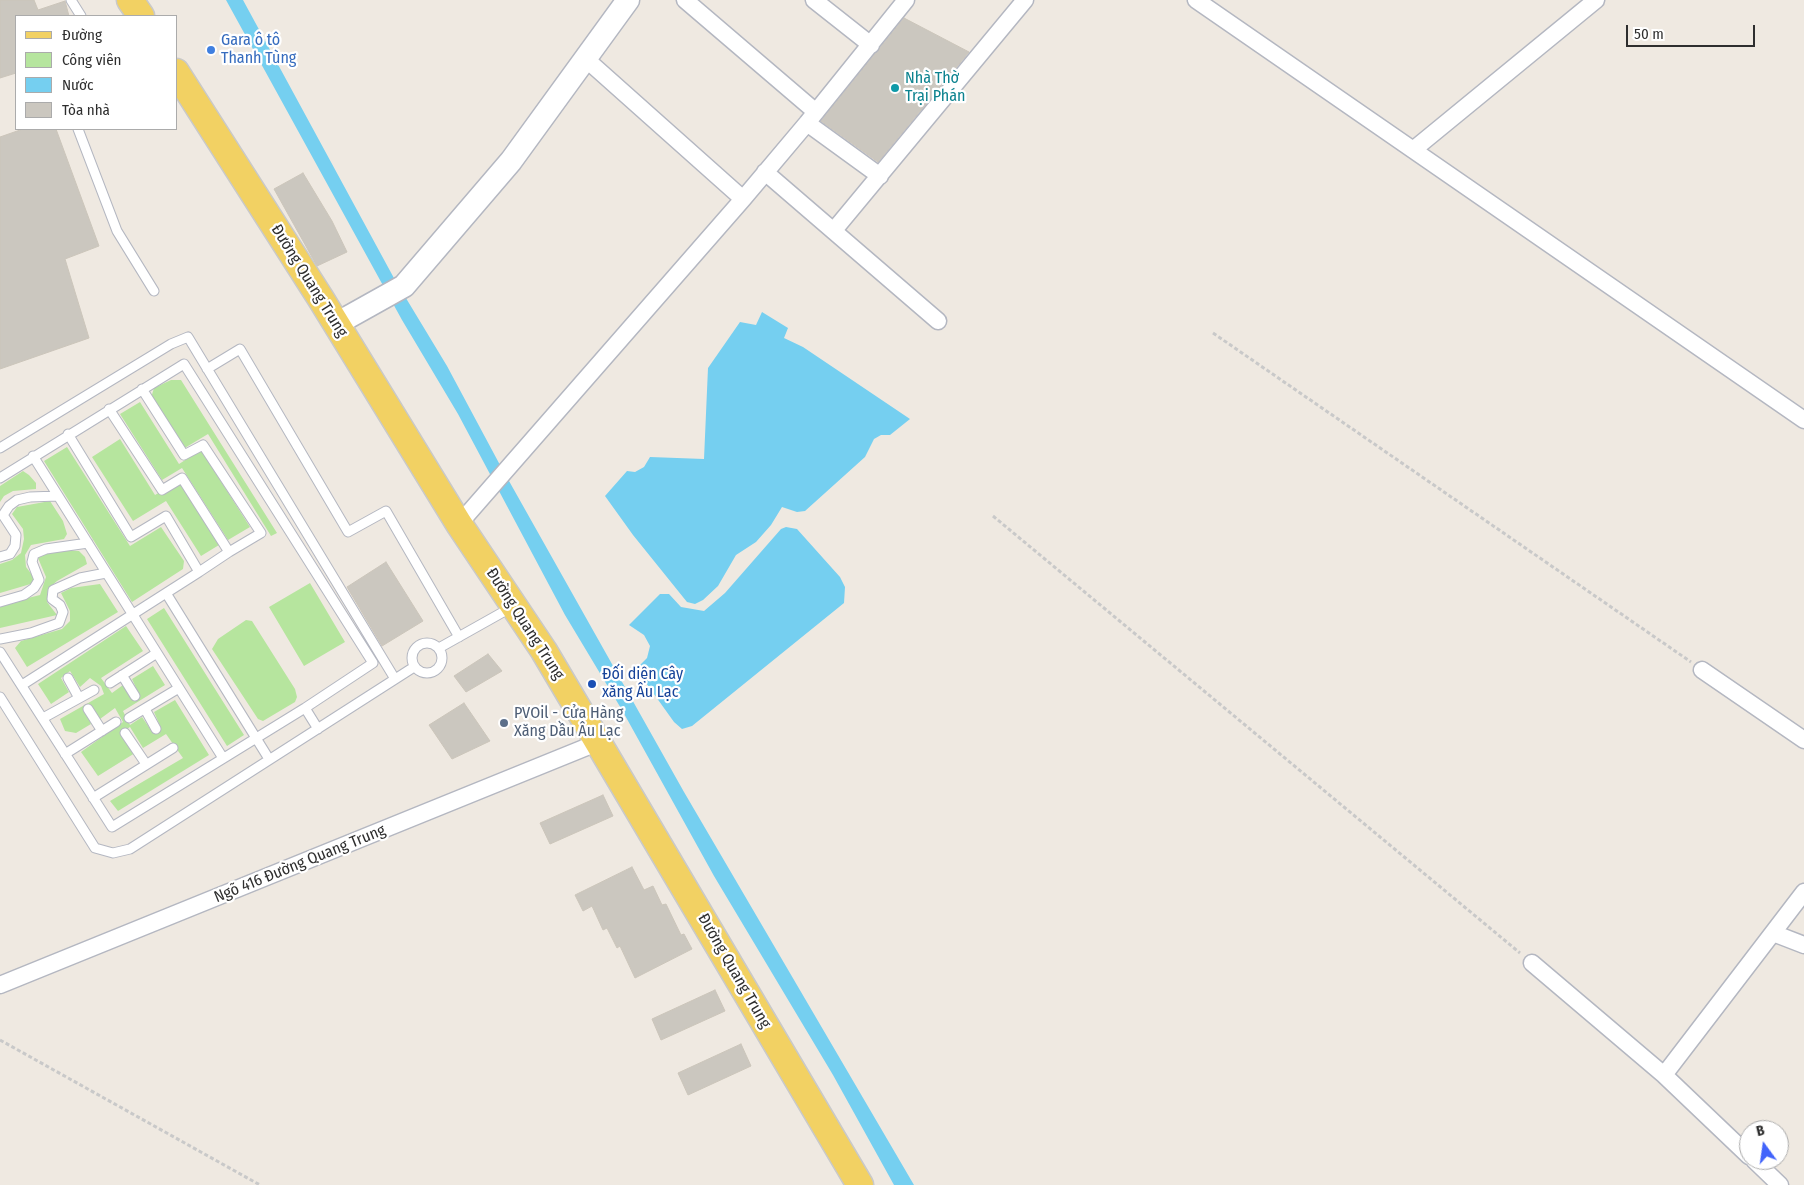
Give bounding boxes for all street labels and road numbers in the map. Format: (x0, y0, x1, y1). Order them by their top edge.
street label: Đường Quang Trung (267, 221, 351, 341)
street label: Đường Quang Trung (482, 565, 568, 683)
street label: Ngõ 416 Đường Quang Trung (211, 821, 389, 907)
street label: Đường Quang Trung (693, 910, 775, 1032)

